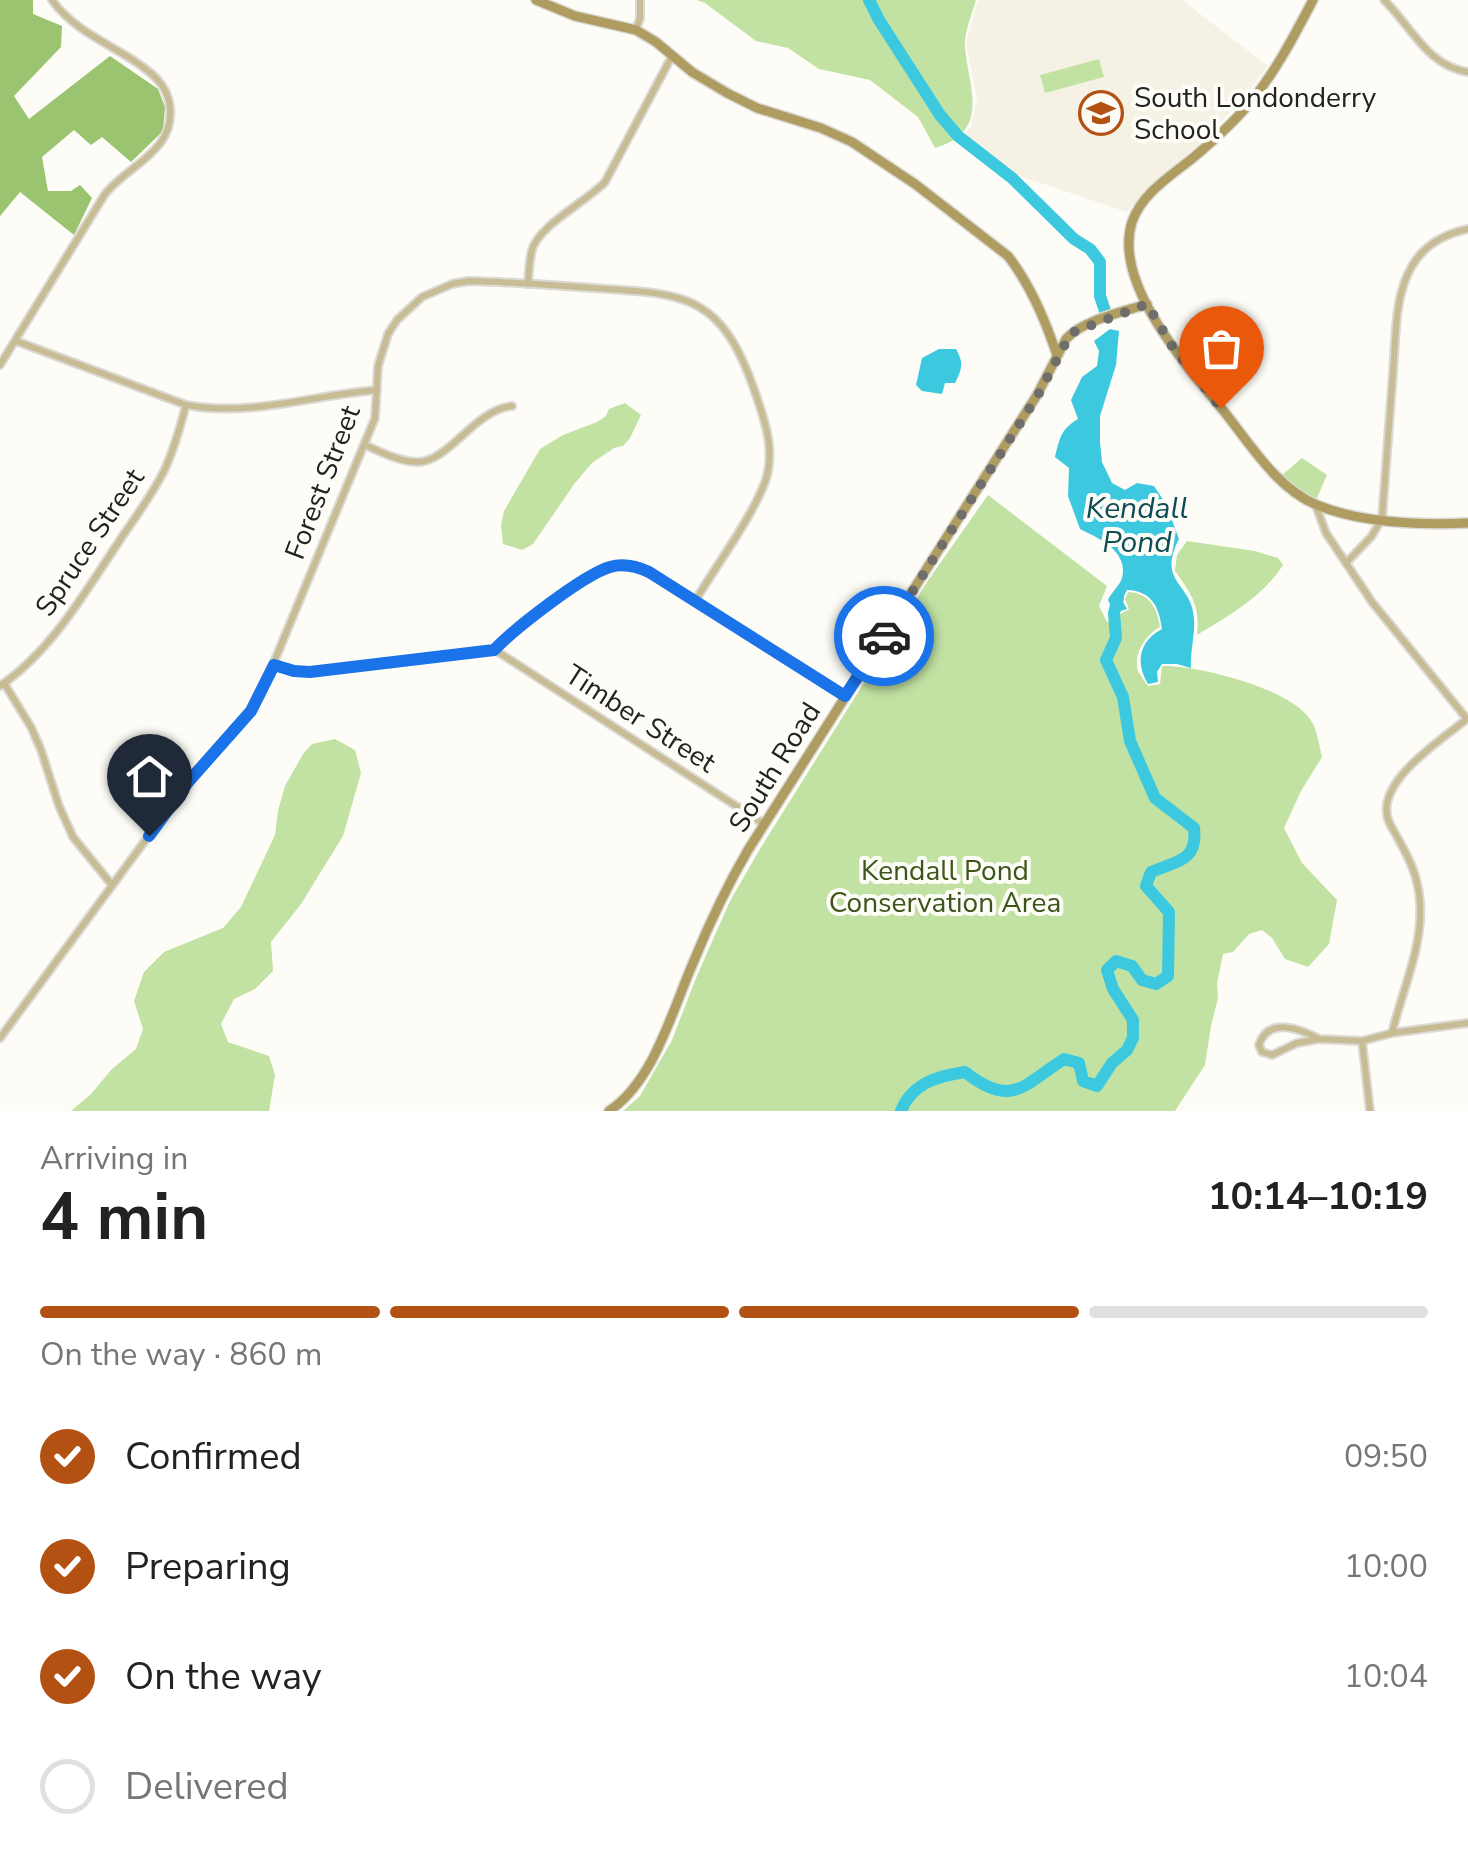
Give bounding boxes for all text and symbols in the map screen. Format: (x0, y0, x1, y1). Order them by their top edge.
place label: South Londonderry School (1134, 79, 1377, 149)
school or university icon: South Londonderry School (1078, 90, 1124, 136)
pin (1179, 306, 1264, 409)
icon: bag (1194, 321, 1249, 376)
street label: Forest Street (276, 400, 370, 565)
street label: Spruce Street (26, 461, 153, 624)
water label: Kendall Pond (1086, 488, 1188, 563)
courier (834, 586, 934, 686)
icon: car (857, 609, 912, 664)
street label: Timber Street (558, 656, 723, 782)
street label: South Road (720, 695, 830, 840)
pin (107, 734, 192, 837)
icon: home (122, 749, 177, 804)
park label: Kendall Pond Conservation Area (829, 852, 1061, 922)
text: Arriving in (40, 1137, 188, 1180)
text: 10:14–10:19 (1208, 1171, 1428, 1222)
text: 4 min (40, 1173, 208, 1262)
text: On the way · 860 m (40, 1333, 322, 1376)
icon: check (40, 1429, 95, 1484)
text: Confirmed (125, 1431, 302, 1482)
text: 09:50 (1344, 1435, 1428, 1478)
icon: check (40, 1539, 95, 1594)
text: Preparing (125, 1541, 291, 1592)
text: 10:00 (1344, 1545, 1428, 1588)
icon: check (40, 1649, 95, 1704)
text: On the way (125, 1651, 321, 1702)
text: 10:04 (1344, 1655, 1428, 1698)
text: Delivered (125, 1761, 289, 1812)

